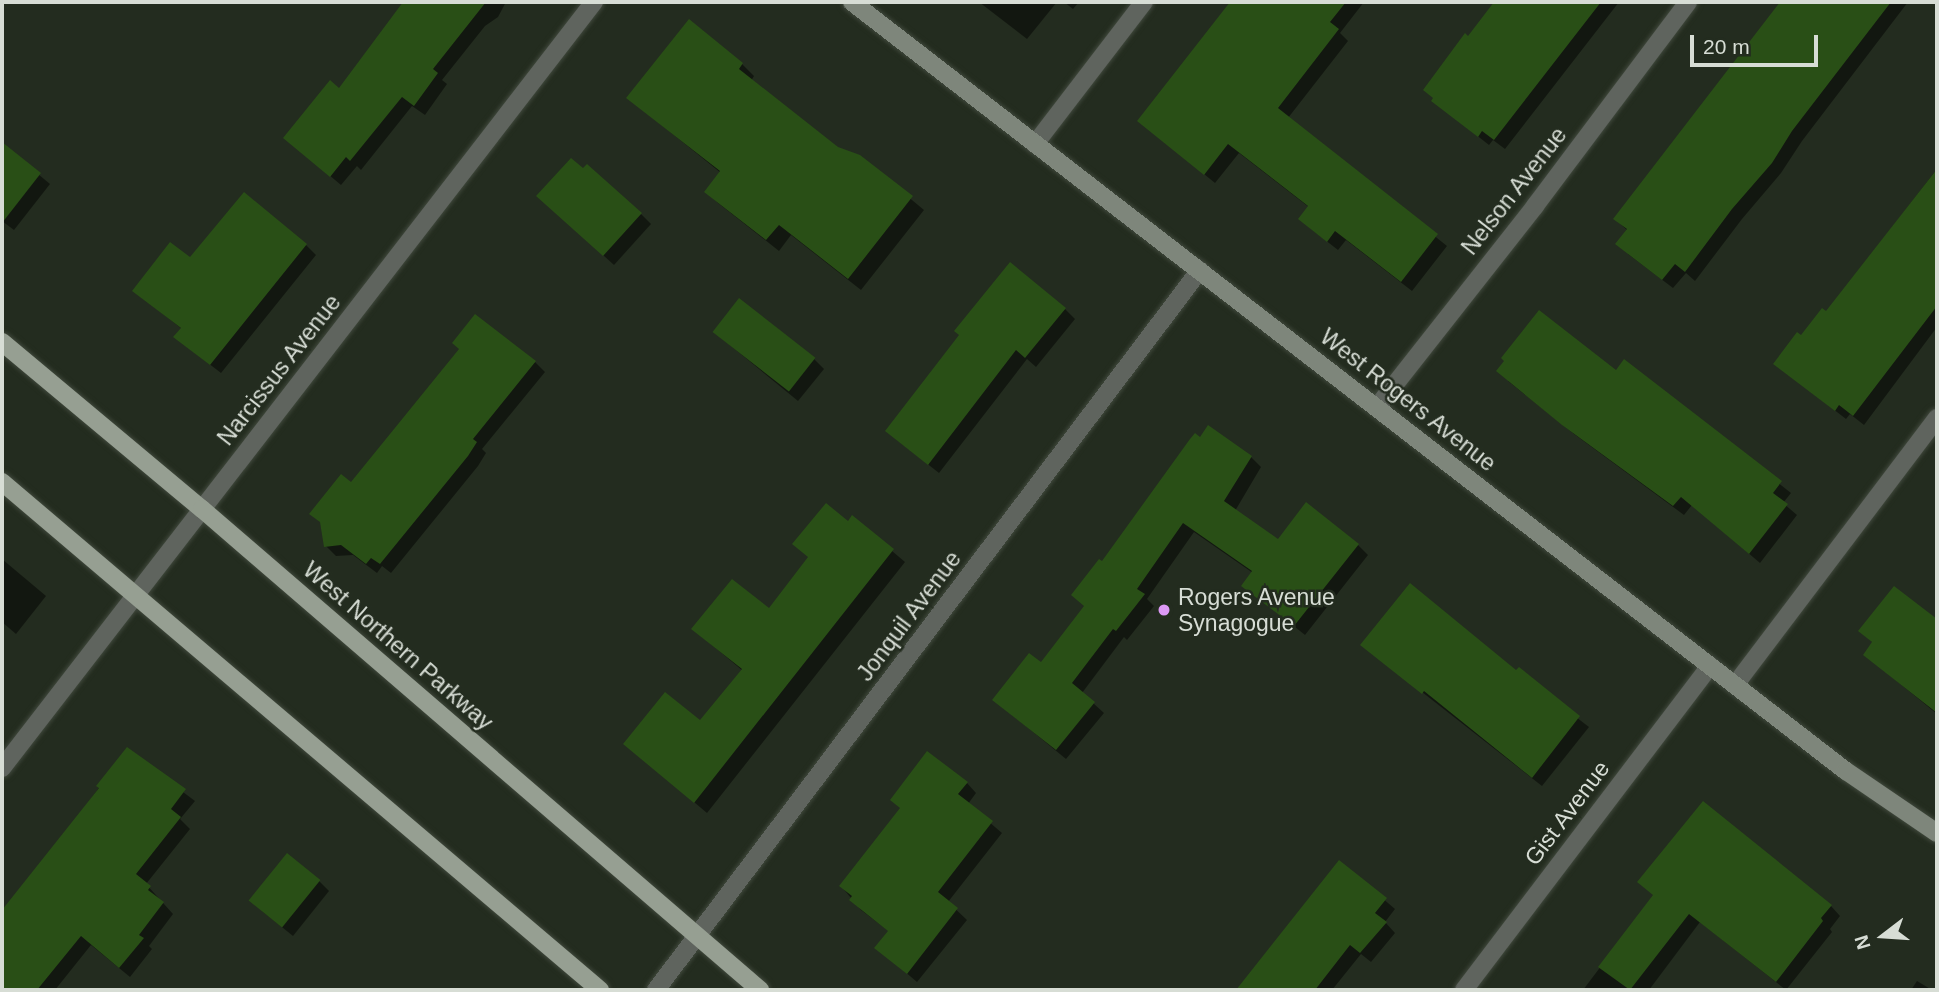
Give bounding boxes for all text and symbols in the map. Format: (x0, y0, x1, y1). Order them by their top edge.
scale bar (1694, 21, 1822, 65)
text: 20 m (1703, 35, 1750, 58)
street label: Nelson Avenue (1455, 121, 1573, 261)
street label: Narcissus Avenue (211, 289, 347, 451)
street label: West Rogers Avenue (1314, 322, 1502, 478)
street label: Jonquil Avenue (851, 545, 967, 687)
street label: West Northern Parkway (297, 556, 499, 736)
place label: Rogers Avenue Synagogue (1178, 583, 1336, 637)
marker: Rogers Avenue Synagogue (1156, 602, 1172, 618)
street label: Gist Avenue (1518, 755, 1616, 871)
north arrow (1848, 901, 1918, 971)
text: N (1850, 933, 1874, 952)

